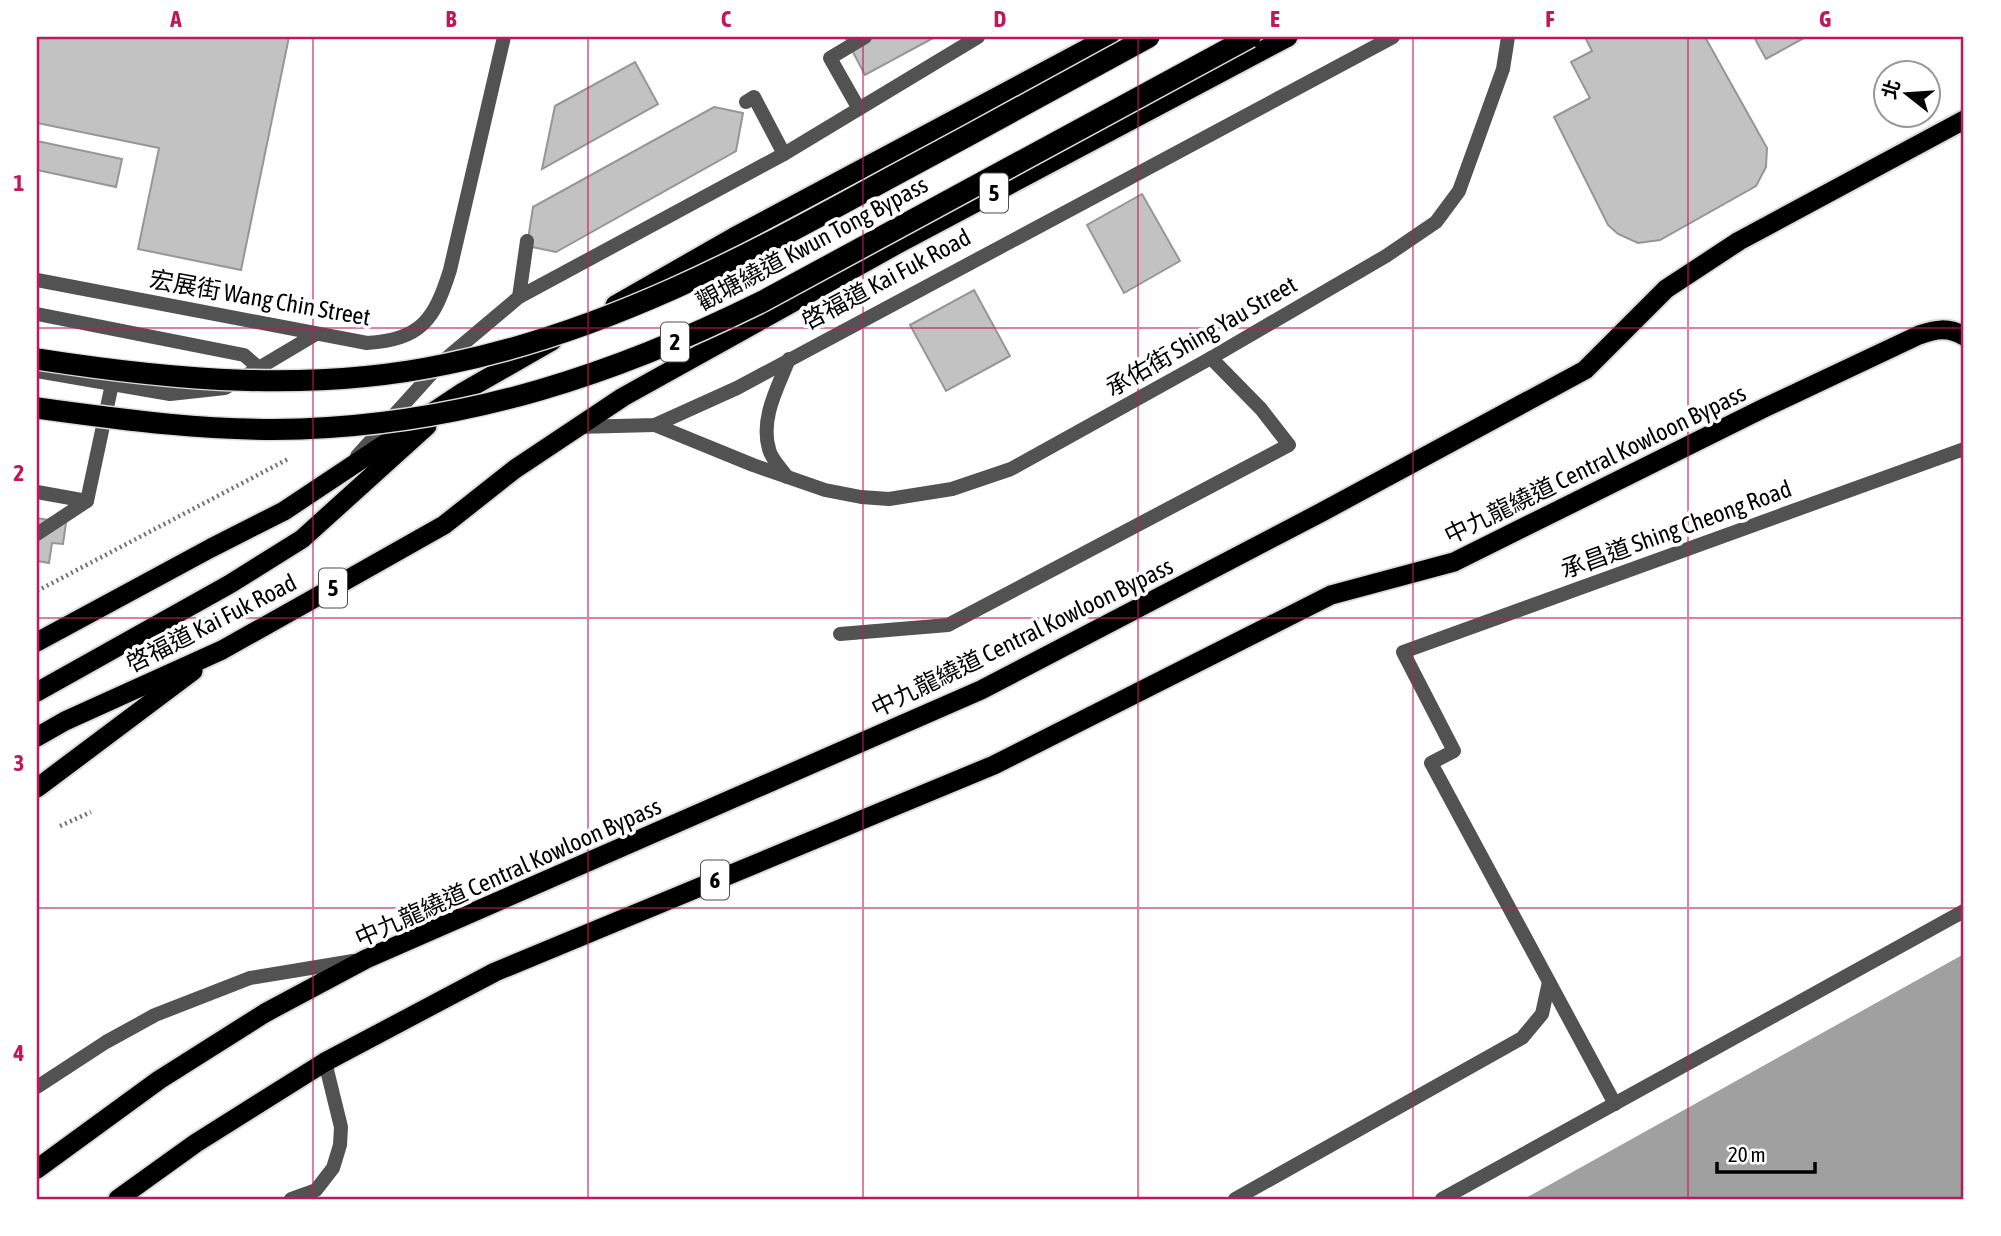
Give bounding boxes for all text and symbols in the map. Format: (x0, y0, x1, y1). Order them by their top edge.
text: A (169, 6, 182, 32)
text: B (446, 6, 457, 32)
text: C (721, 6, 732, 32)
text: D (994, 6, 1007, 32)
text: E (1270, 6, 1280, 32)
text: F (1545, 6, 1555, 32)
text: G (1819, 6, 1831, 32)
north arrow (1871, 60, 1941, 130)
text: 北 (1877, 77, 1904, 101)
text: 1 (14, 170, 25, 196)
street label: 觀塘繞道 Kwun Tong Bypass (692, 171, 932, 315)
road number: 5 (980, 174, 1008, 212)
street label: 啓福道 Kai Fuk Road (797, 223, 975, 335)
street label: 宏展街 Wang Chin Street (147, 265, 373, 331)
street label: 承佑街 Shing Yau Street (1101, 270, 1301, 402)
road number: 2 (661, 322, 689, 362)
street label: 中九龍繞道 Central Kowloon Bypass (1440, 379, 1750, 549)
text: 2 (14, 460, 24, 486)
street label: 承昌道 Shing Cheong Road (1557, 475, 1795, 583)
street label: 中九龍繞道 Central Kowloon Bypass (867, 552, 1177, 722)
street label: 啓福道 Kai Fuk Road (121, 568, 301, 678)
road number: 5 (319, 568, 347, 608)
text: 3 (14, 750, 24, 776)
street label: 中九龍繞道 Central Kowloon Bypass (351, 792, 665, 952)
road number: 6 (701, 860, 729, 900)
text: 4 (13, 1040, 25, 1066)
scale bar (1717, 1131, 1815, 1175)
text: 20 m (1728, 1142, 1766, 1166)

